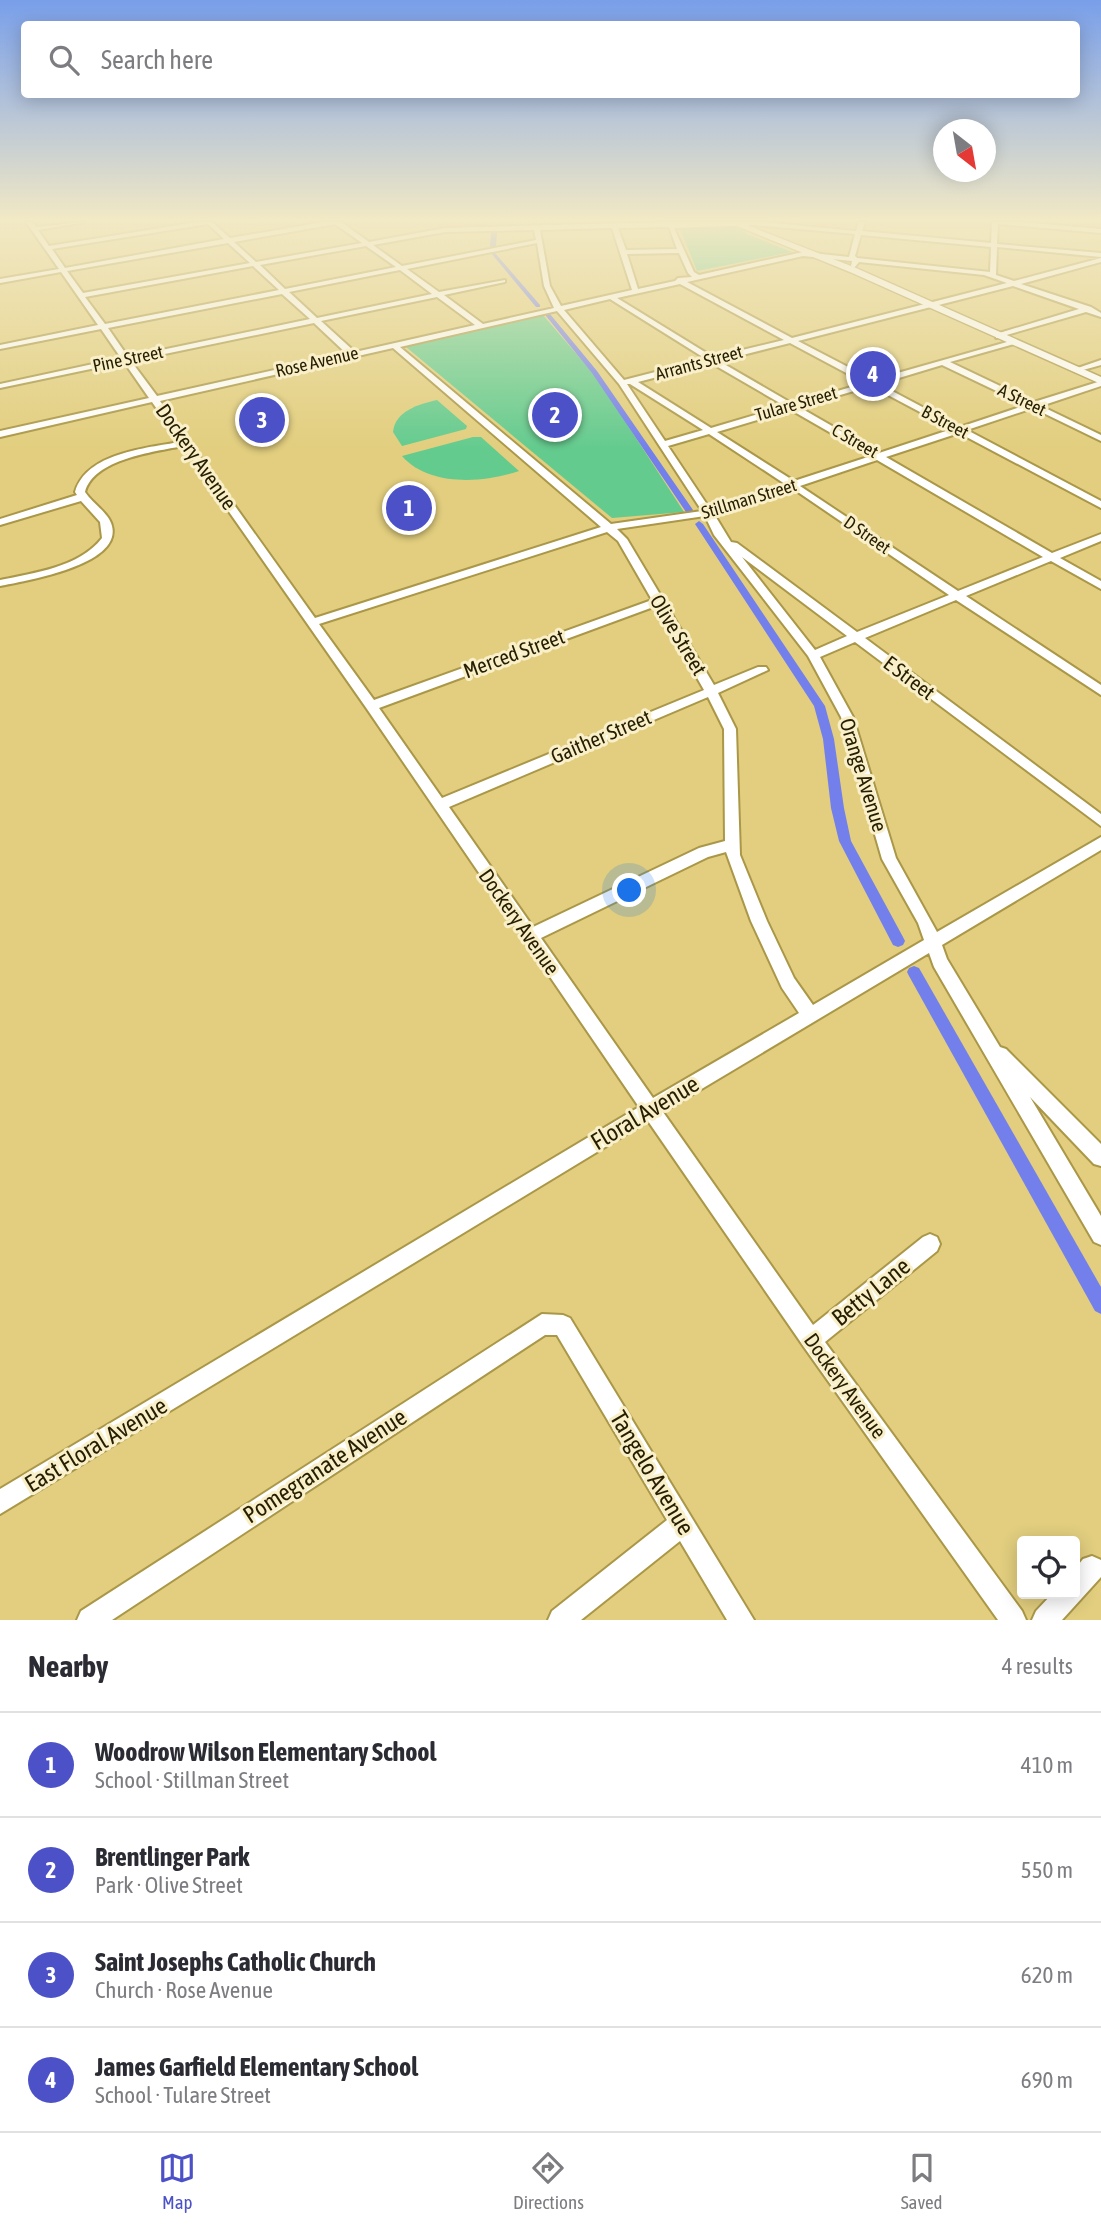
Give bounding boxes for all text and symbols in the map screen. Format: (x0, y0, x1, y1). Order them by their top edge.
search box (21, 21, 1080, 98)
icon: search (45, 41, 83, 79)
text: Search here (101, 45, 213, 75)
north arrow (933, 119, 996, 182)
street label: Pine Street (91, 341, 165, 376)
street label: Arrants Street (653, 341, 745, 384)
street label: Rose Avenue (273, 342, 360, 381)
pin: 4 (850, 348, 896, 400)
street label: A Street (995, 379, 1050, 420)
street label: Tulare Street (752, 382, 839, 425)
pin: 2 (532, 389, 578, 441)
pin: 3 (239, 394, 285, 446)
street label: Dockery Avenue (152, 399, 242, 514)
street label: B Street (918, 400, 972, 443)
street label: C Street (828, 419, 882, 462)
street label: Stillman Street (699, 474, 799, 523)
pin: 1 (386, 482, 432, 534)
street label: D Street (840, 511, 895, 558)
street label: Olive Street (645, 590, 712, 679)
street label: Merced Street (460, 624, 568, 682)
street label: E Street (879, 650, 940, 704)
street label: Gaither Street (547, 704, 654, 768)
street label: Orange Avenue (835, 715, 893, 834)
street label: Dockery Avenue (475, 864, 565, 979)
your location (612, 873, 646, 907)
street label: Floral Avenue (586, 1070, 704, 1155)
street label: Betty Lane (826, 1252, 915, 1331)
street label: Dockery Avenue (800, 1328, 892, 1442)
street label: East Floral Avenue (20, 1392, 172, 1498)
street label: Pomegranate Avenue (238, 1403, 411, 1528)
street label: Tangelo Avenue (605, 1406, 700, 1539)
map controls (1017, 1536, 1080, 1599)
button: locate (1017, 1536, 1080, 1599)
text: Nearby (28, 1649, 108, 1683)
text: 4 results (1002, 1653, 1073, 1679)
text: Woodrow Wilson Elementary School (95, 1737, 436, 1767)
text: 1 (46, 1752, 56, 1778)
text: 410 m (1021, 1752, 1073, 1778)
text: School · Stillman Street (95, 1767, 289, 1793)
text: Brentlinger Park (95, 1842, 250, 1872)
text: 2 (46, 1857, 56, 1883)
text: 550 m (1021, 1857, 1073, 1883)
text: Park · Olive Street (95, 1872, 243, 1898)
text: Saint Josephs Catholic Church (95, 1947, 376, 1977)
text: 3 (46, 1962, 56, 1988)
text: 620 m (1021, 1962, 1073, 1988)
text: Church · Rose Avenue (95, 1977, 273, 2003)
text: James Garfield Elementary School (95, 2052, 418, 2082)
text: 4 (46, 2067, 56, 2093)
text: 690 m (1021, 2067, 1073, 2093)
text: School · Tulare Street (95, 2082, 271, 2108)
tab: Map (158, 2149, 196, 2213)
tab: Directions (513, 2149, 584, 2213)
tab: Saved (901, 2149, 943, 2213)

